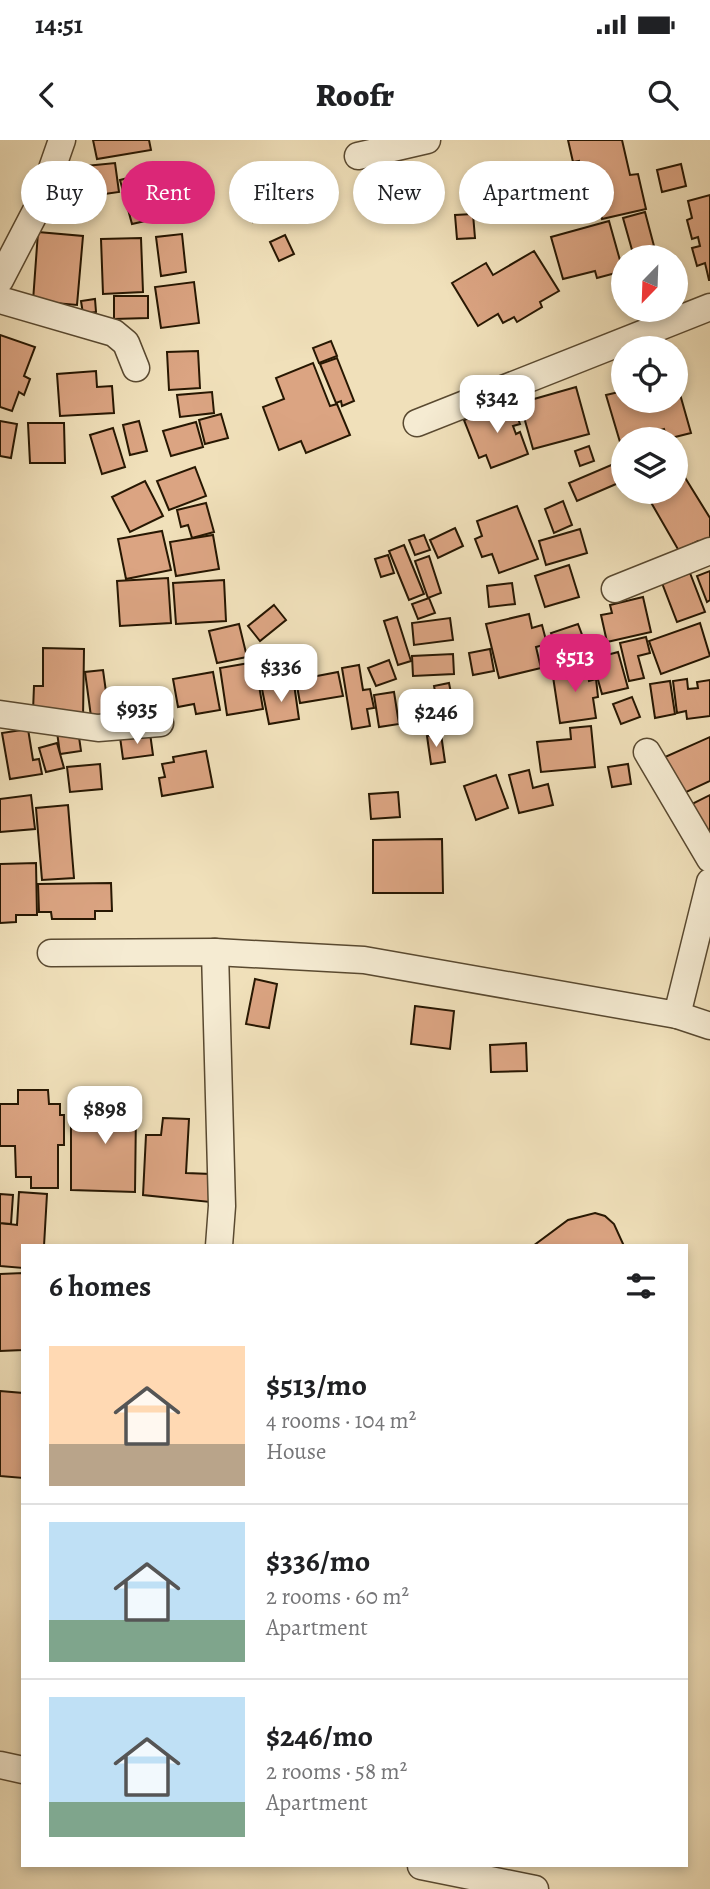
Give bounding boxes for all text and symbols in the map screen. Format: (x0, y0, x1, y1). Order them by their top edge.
text: 14:51 (35, 7, 83, 42)
text: Roofr (316, 73, 394, 117)
icon: back (28, 76, 66, 114)
icon: search (644, 76, 682, 114)
chip: Buy (21, 161, 107, 224)
chip: Rent (121, 161, 215, 224)
chip: Filters (229, 161, 339, 224)
chip: New (353, 161, 445, 224)
chip: Apartment (459, 161, 614, 224)
north arrow (611, 245, 688, 322)
map controls (611, 245, 688, 504)
button: locate (611, 336, 688, 413)
pin: $342 (456, 376, 538, 435)
text: $342 (476, 382, 518, 413)
button: layers (611, 427, 688, 504)
pin: $513 (534, 634, 616, 694)
text: $513 (556, 641, 594, 672)
pin: $336 (240, 644, 322, 704)
text: $336 (260, 651, 302, 682)
pin: $935 (96, 686, 178, 746)
pin: $246 (395, 690, 477, 749)
text: $935 (116, 693, 158, 724)
text: $246 (414, 696, 458, 727)
pin: $898 (64, 1086, 146, 1146)
text: $898 (83, 1093, 127, 1124)
text: 6 homes (49, 1266, 151, 1306)
icon: filters (622, 1267, 660, 1305)
text: $513/mo (266, 1365, 367, 1405)
icon: home (105, 1374, 189, 1458)
text: 4 rooms · 104 m² (266, 1405, 416, 1436)
text: House (266, 1436, 326, 1467)
text: $336/mo (266, 1541, 370, 1581)
icon: home (105, 1550, 189, 1634)
text: 2 rooms · 60 m² (266, 1581, 409, 1612)
text: Apartment (266, 1612, 368, 1643)
text: $246/mo (266, 1716, 373, 1756)
icon: home (105, 1725, 189, 1809)
text: 2 rooms · 58 m² (266, 1756, 407, 1787)
text: Apartment (266, 1787, 368, 1818)

